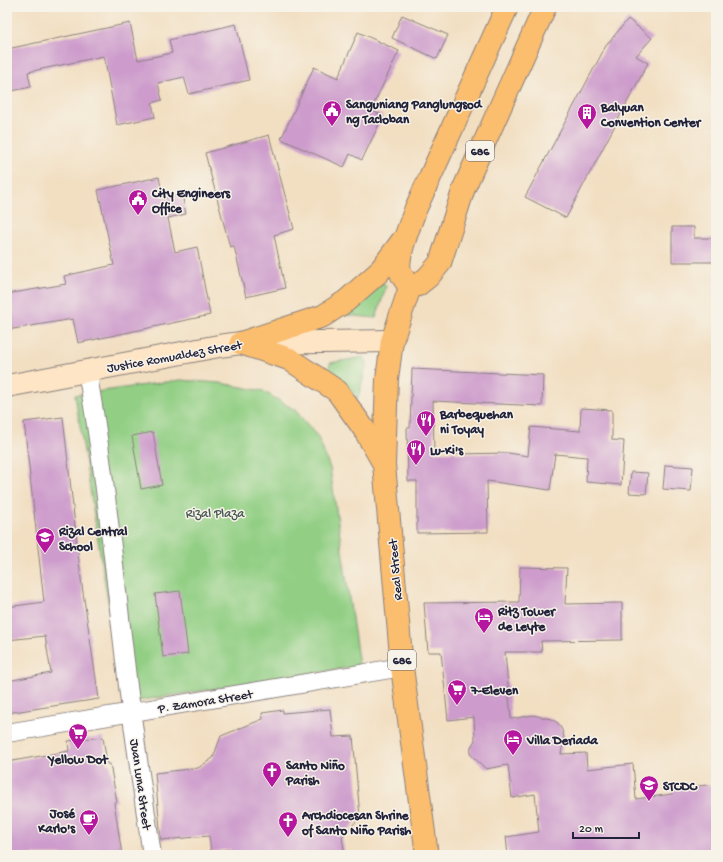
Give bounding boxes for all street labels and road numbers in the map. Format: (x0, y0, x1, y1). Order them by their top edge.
road number: 686 (466, 141, 494, 161)
street label: Justice Romualdez Street (106, 338, 245, 377)
street label: Real Street (386, 537, 407, 601)
road number: 686 (388, 650, 416, 670)
street label: P. Zamora Street (156, 687, 255, 718)
street label: Juan Luna Street (126, 738, 154, 832)

